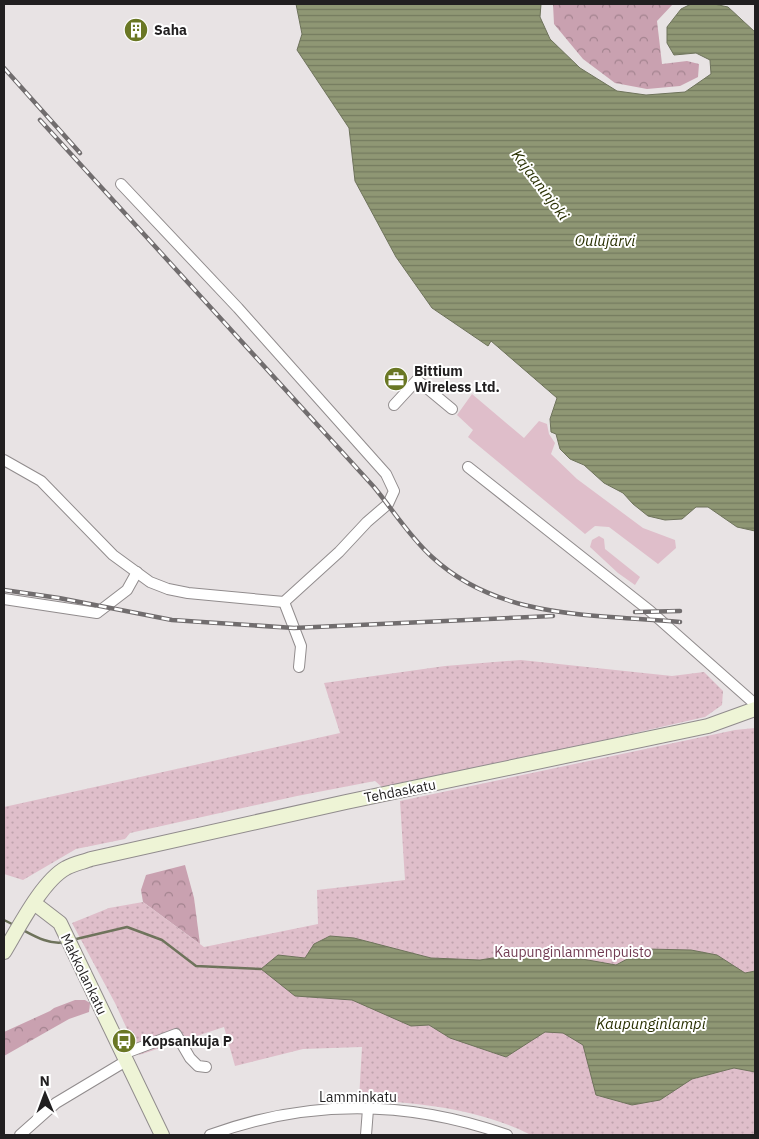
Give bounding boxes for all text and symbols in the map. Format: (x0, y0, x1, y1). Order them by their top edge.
building icon: Saha (123, 17, 149, 43)
place label: Saha (154, 21, 187, 39)
water label: Kajaaninjoki (508, 146, 573, 224)
water label: Oulujärvi (575, 231, 635, 250)
place label: Bittium Wireless Ltd. (414, 362, 500, 396)
office icon: Bittium Wireless Ltd. (383, 366, 409, 392)
street label: Tehdaskatu (363, 775, 437, 807)
street label: Makkolankatu (57, 930, 111, 1018)
park label: Kaupunginlammenpuisto (494, 943, 652, 961)
water label: Kaupunginlampi (596, 1014, 706, 1033)
bus stop icon: Kopsankuja P (111, 1028, 137, 1054)
place label: Kopsankuja P (142, 1032, 232, 1050)
north arrow (20, 1069, 70, 1119)
text: N (40, 1072, 50, 1090)
street label: Lamminkatu (319, 1088, 397, 1106)

